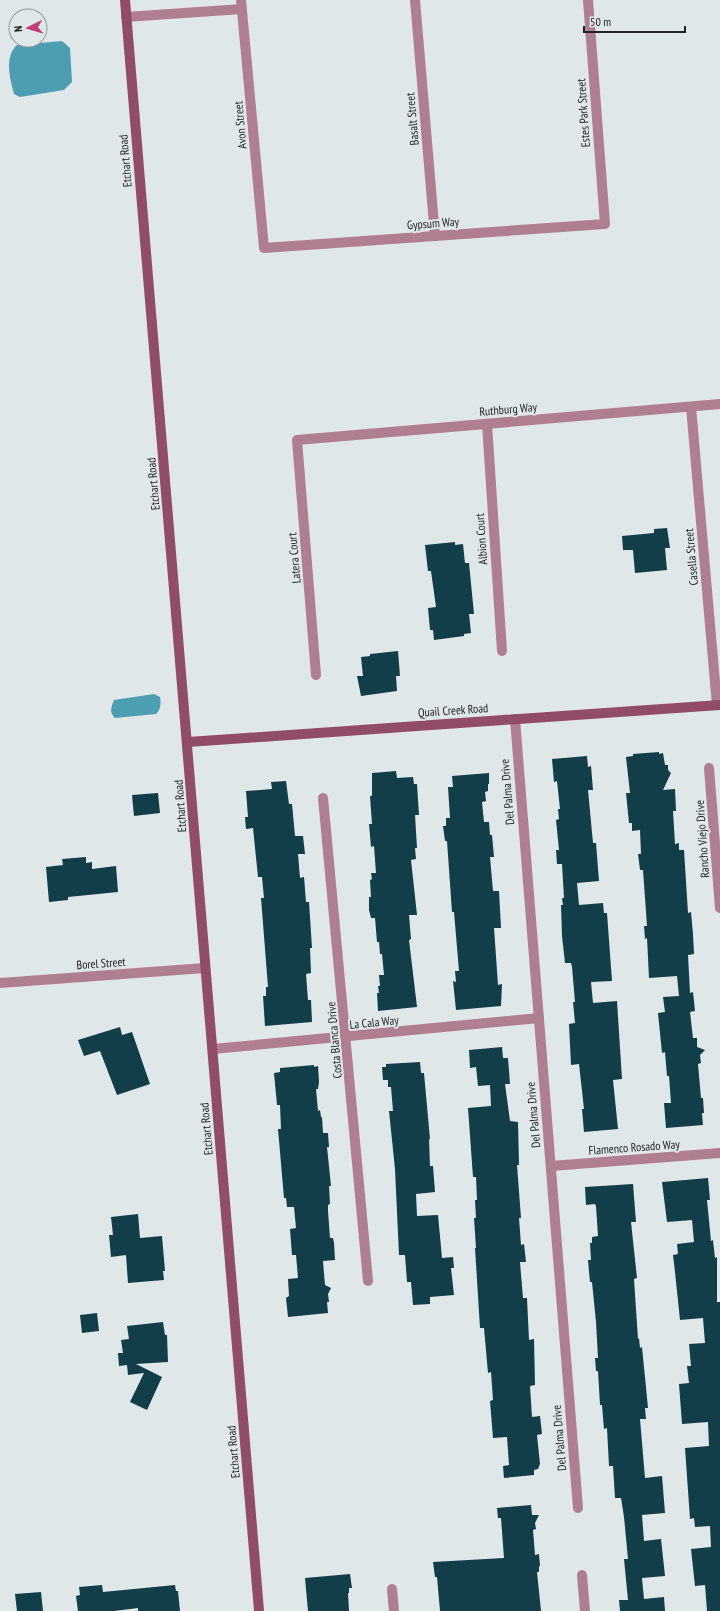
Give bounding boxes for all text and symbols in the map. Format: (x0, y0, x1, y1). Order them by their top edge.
north arrow (8, 8, 48, 48)
scale bar (584, 8, 685, 34)
text: 50 m (590, 14, 611, 29)
text: N (11, 25, 25, 32)
street label: Estes Park Street (573, 77, 593, 148)
street label: Basalt Street (402, 91, 422, 146)
street label: Avon Street (230, 100, 250, 149)
street label: Etchart Road (115, 134, 135, 188)
street label: Gypsum Way (407, 214, 460, 232)
street label: Ruthburg Way (479, 399, 538, 419)
street label: Etchart Road (143, 457, 163, 511)
street label: Albion Court (472, 512, 490, 565)
street label: Casella Street (681, 527, 701, 586)
street label: Latera Court (284, 531, 304, 584)
street label: Quail Creek Road (417, 700, 489, 720)
street label: Del Palma Drive (497, 758, 517, 826)
street label: Etchart Road (171, 779, 189, 833)
street label: Rancho Viejo Drive (692, 800, 712, 878)
street label: Borel Street (76, 954, 127, 972)
street label: Costa Blanca Drive (323, 1001, 345, 1079)
street label: La Cala Way (349, 1012, 400, 1032)
street label: Del Palma Drive (523, 1081, 543, 1149)
street label: Etchart Road (196, 1102, 216, 1156)
street label: Flamenco Rosado Way (588, 1136, 681, 1158)
street label: Del Palma Drive (549, 1404, 569, 1472)
street label: Etchart Road (223, 1425, 243, 1479)

